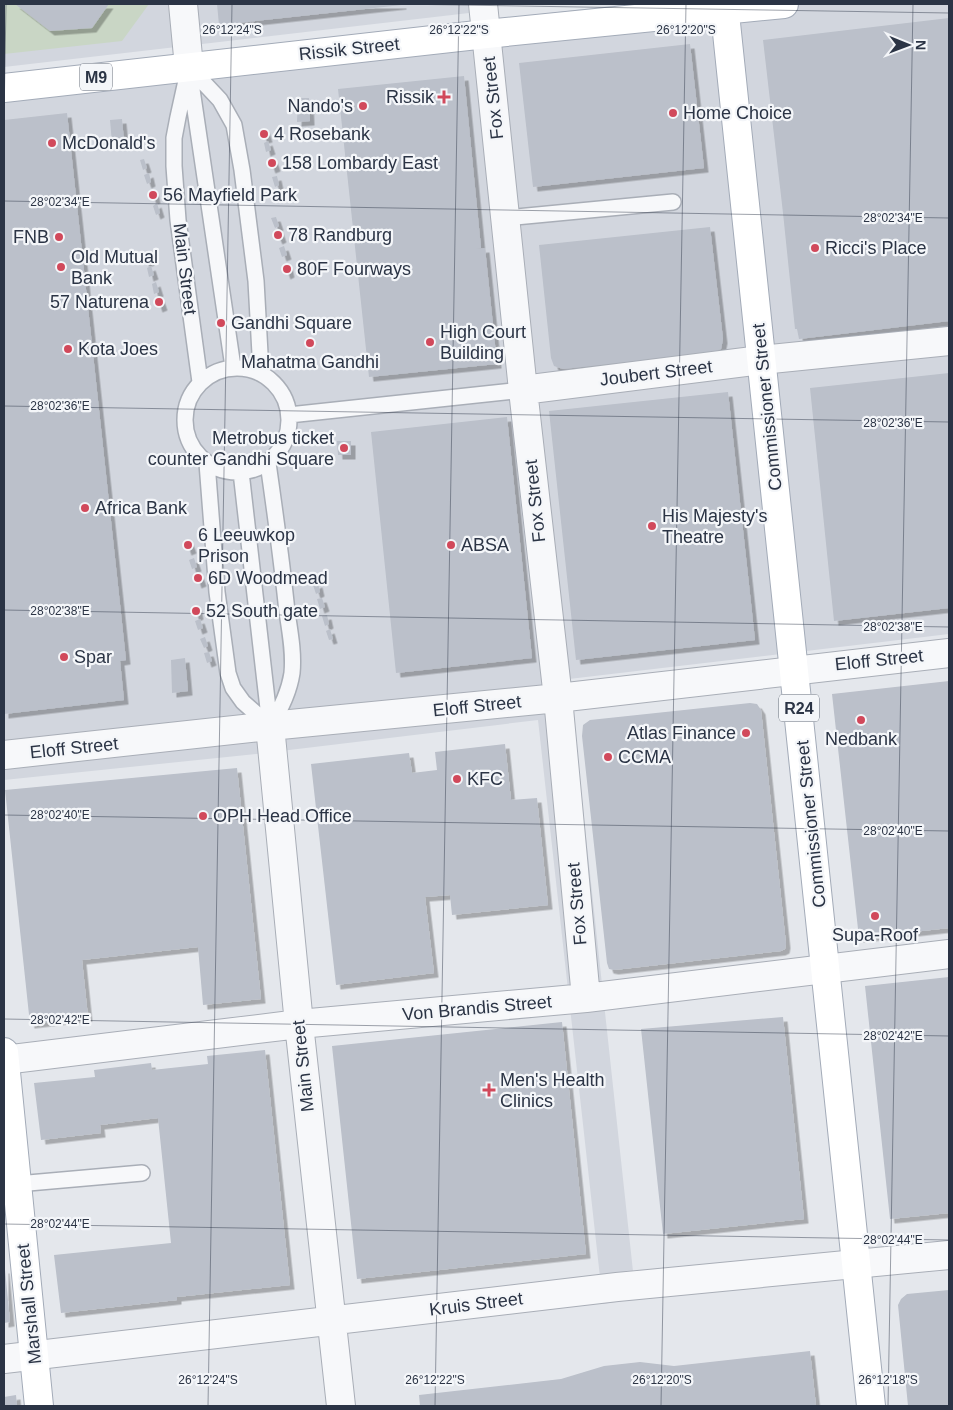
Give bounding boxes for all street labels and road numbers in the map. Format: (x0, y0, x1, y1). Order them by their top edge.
street label: Rissik Street (298, 34, 400, 64)
street label: Fox Street (479, 56, 507, 140)
road number: M9 (80, 64, 112, 90)
street label: Main Street (169, 222, 201, 316)
street label: Commissioner Street (748, 322, 786, 492)
street label: Joubert Street (599, 356, 713, 390)
street label: Fox Street (521, 459, 549, 543)
street label: Eloff Street (834, 645, 924, 675)
street label: Eloff Street (432, 691, 522, 721)
road number: R24 (779, 694, 819, 721)
street label: Eloff Street (29, 733, 119, 763)
street label: Commissioner Street (792, 739, 830, 909)
street label: Fox Street (563, 862, 591, 946)
street label: Von Brandis Street (401, 991, 553, 1025)
street label: Main Street (288, 1019, 318, 1113)
street label: Marshall Street (13, 1243, 45, 1365)
street label: Kruis Street (428, 1288, 524, 1320)

